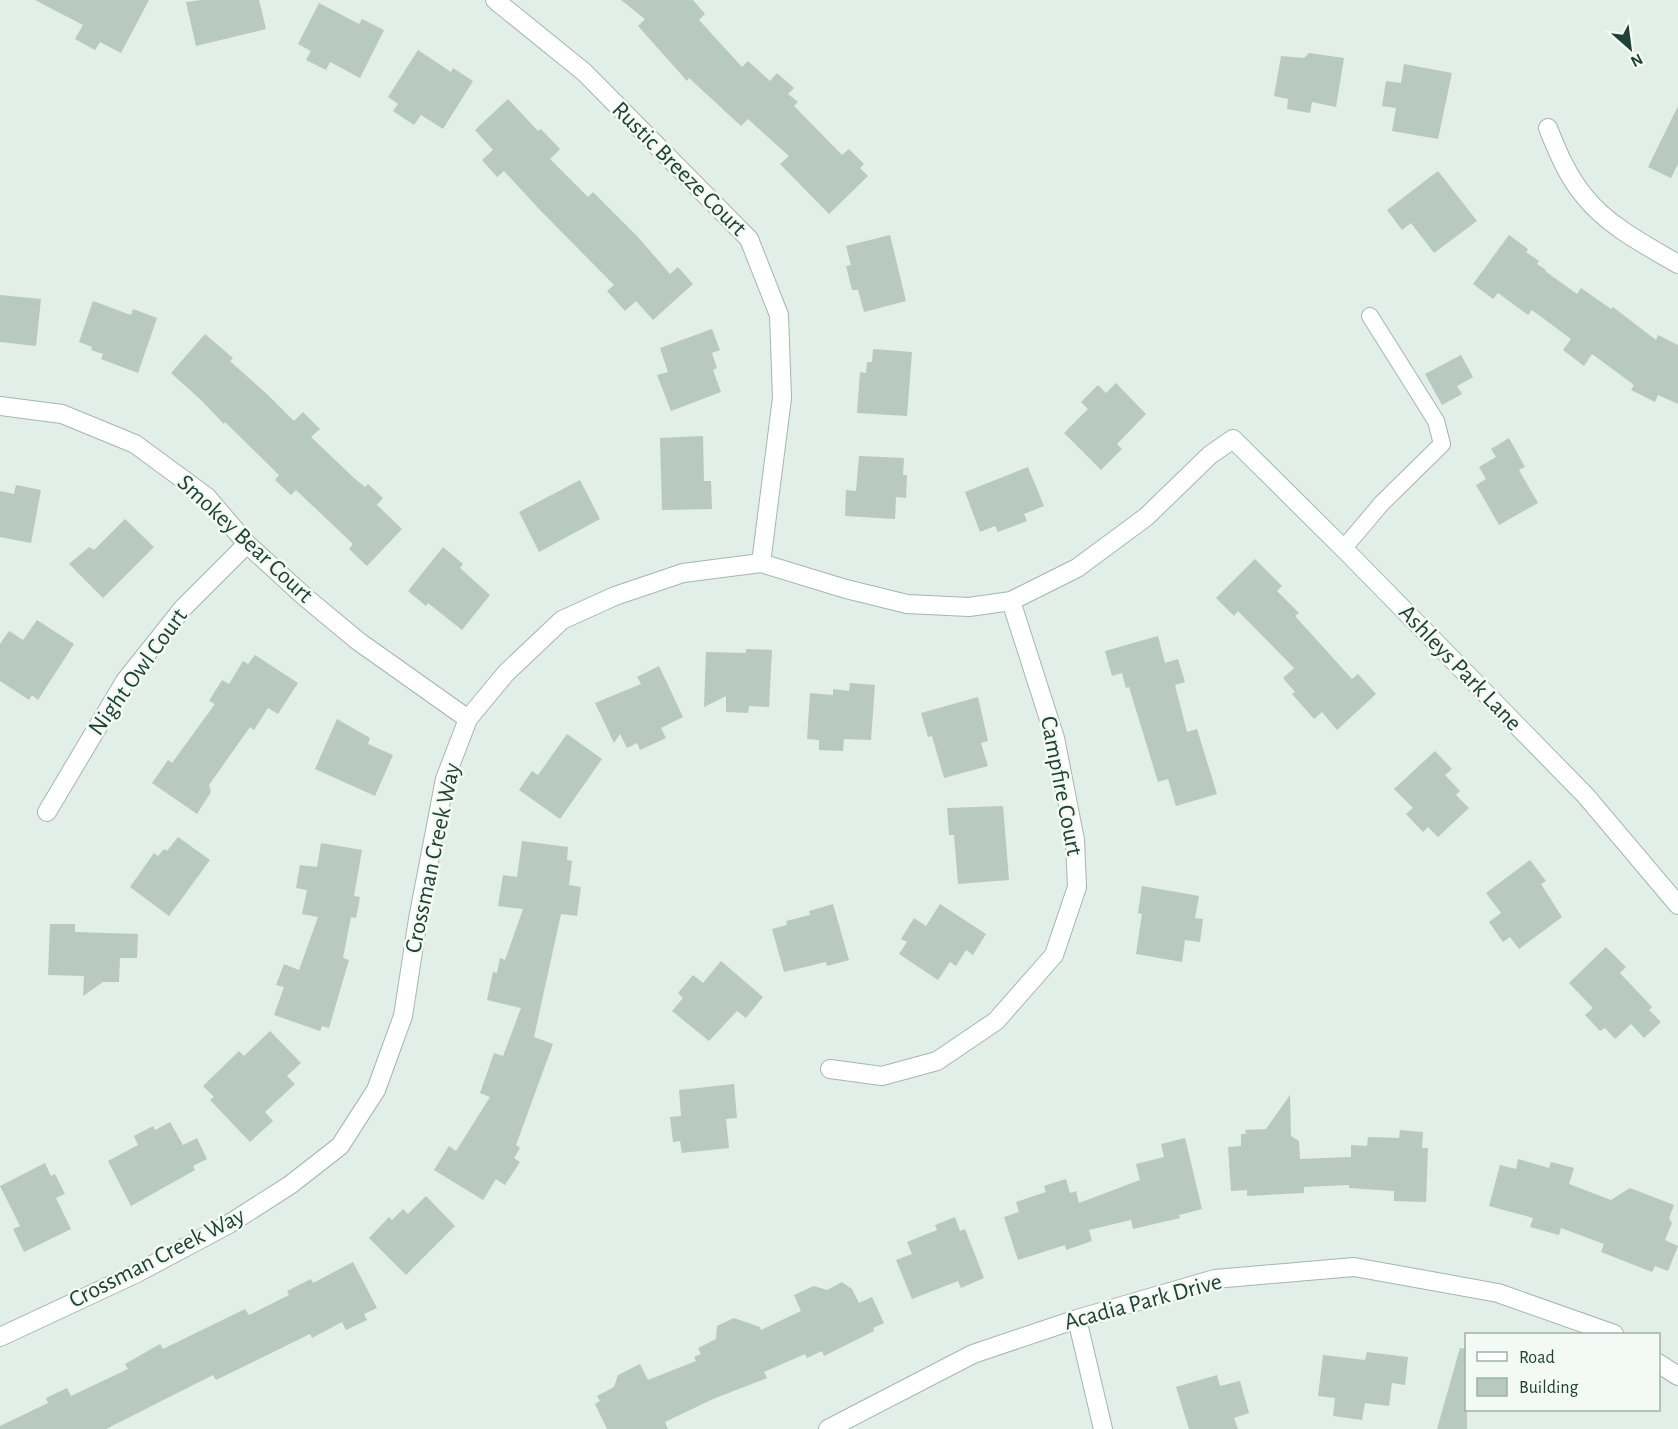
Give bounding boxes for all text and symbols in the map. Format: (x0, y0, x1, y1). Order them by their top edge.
north arrow (1600, 18, 1660, 78)
text: N (1628, 51, 1645, 70)
street label: Rustic Breeze Court (607, 97, 751, 241)
street label: Smokey Bear Court (173, 470, 318, 608)
street label: Ashleys Park Lane (1394, 600, 1526, 736)
street label: Night Owl Court (84, 604, 192, 740)
street label: Campfire Court (1036, 714, 1086, 858)
street label: Crossman Creek Way (401, 761, 465, 955)
street label: Crossman Creek Way (65, 1203, 249, 1313)
street label: Acadia Park Drive (1062, 1269, 1224, 1335)
legend (1465, 1333, 1660, 1411)
text: Road (1519, 1349, 1555, 1367)
text: Building (1519, 1379, 1579, 1397)

